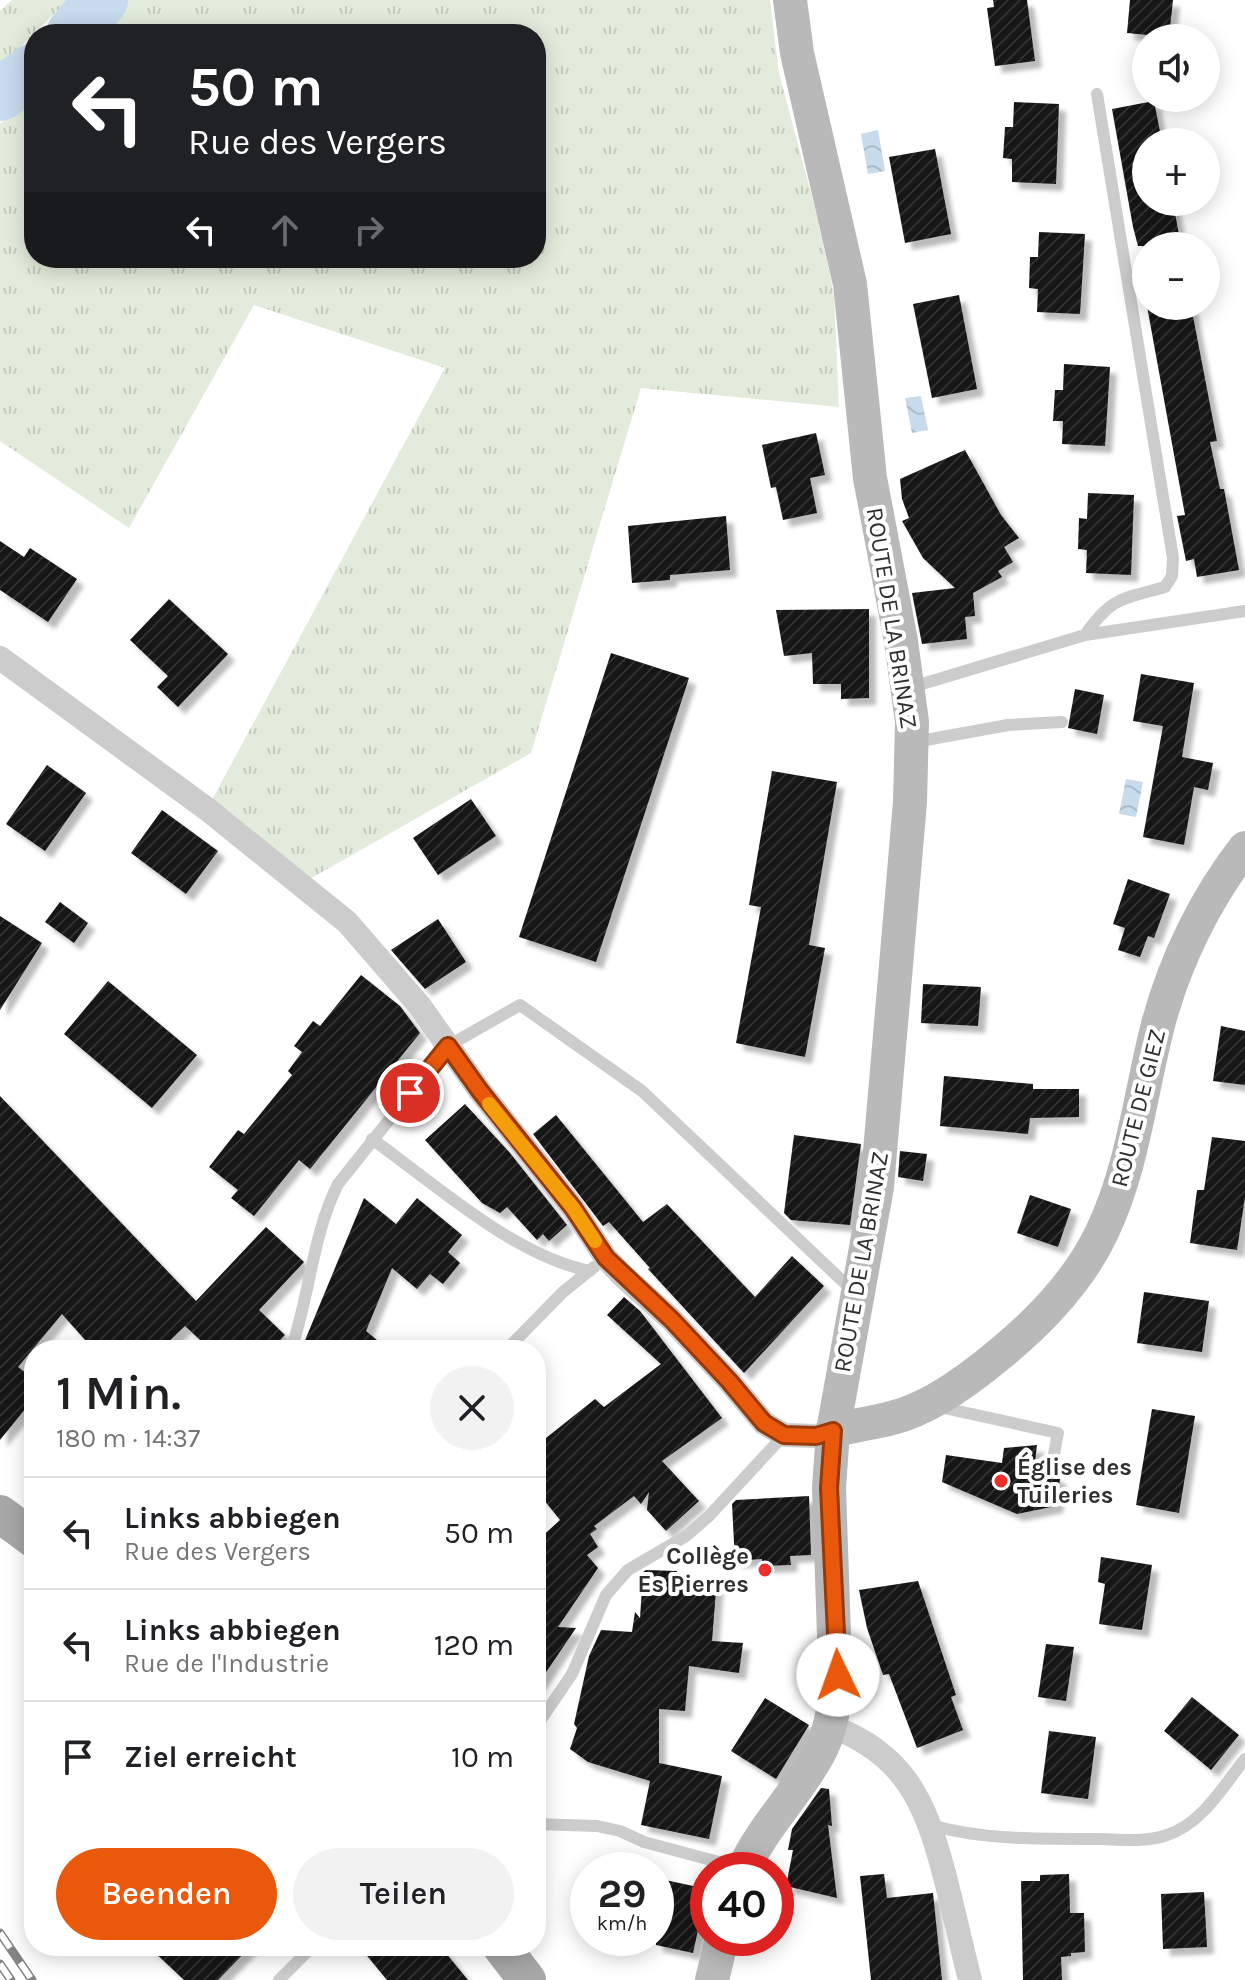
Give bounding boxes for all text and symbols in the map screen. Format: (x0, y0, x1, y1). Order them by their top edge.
map controls (1132, 24, 1220, 320)
button: sound (1132, 24, 1220, 112)
text: 50 m (188, 54, 323, 119)
icon: left (56, 56, 160, 160)
text: Rue des Vergers (188, 121, 447, 163)
button: + (1132, 128, 1220, 216)
icon: left (179, 208, 223, 252)
icon: ahead (263, 208, 307, 252)
icon: right (347, 208, 391, 252)
button: − (1132, 232, 1220, 320)
street label: ROUTE DE LA BRINAZ (861, 505, 923, 731)
street label: ROUTE DE GIEZ (1105, 1026, 1171, 1190)
pin (376, 1059, 444, 1127)
icon: arrive (388, 1071, 432, 1115)
street label: ROUTE DE LA BRINAZ (828, 1149, 894, 1375)
text: 1 Min. (56, 1365, 181, 1421)
button: close (430, 1366, 514, 1450)
text: 180 m · 14:37 (56, 1423, 200, 1454)
place label: Église des Tuileries (1017, 1451, 1132, 1509)
marker: Église des Tuileries (992, 1472, 1010, 1490)
text: Links abbiegen (124, 1500, 341, 1536)
icon: left (56, 1511, 100, 1555)
text: 50 m (444, 1515, 514, 1551)
text: Rue des Vergers (124, 1536, 311, 1567)
place label: Collège Es Pierres (637, 1542, 749, 1598)
marker: Collège Es Pierres (756, 1561, 774, 1579)
text: Links abbiegen (124, 1612, 341, 1648)
icon: left (56, 1623, 100, 1667)
text: 120 m (434, 1627, 514, 1663)
position arrow (796, 1633, 880, 1717)
text: Rue de l'Industrie (124, 1648, 329, 1679)
icon: arrive (56, 1735, 100, 1779)
text: Ziel erreicht (124, 1739, 297, 1775)
text: 10 m (451, 1739, 514, 1775)
button: Beenden (56, 1848, 277, 1940)
button: Teilen (293, 1848, 514, 1940)
speed limit sign: 40 (690, 1852, 794, 1956)
text: 29 (598, 1870, 646, 1917)
text: km/h (597, 1912, 647, 1935)

